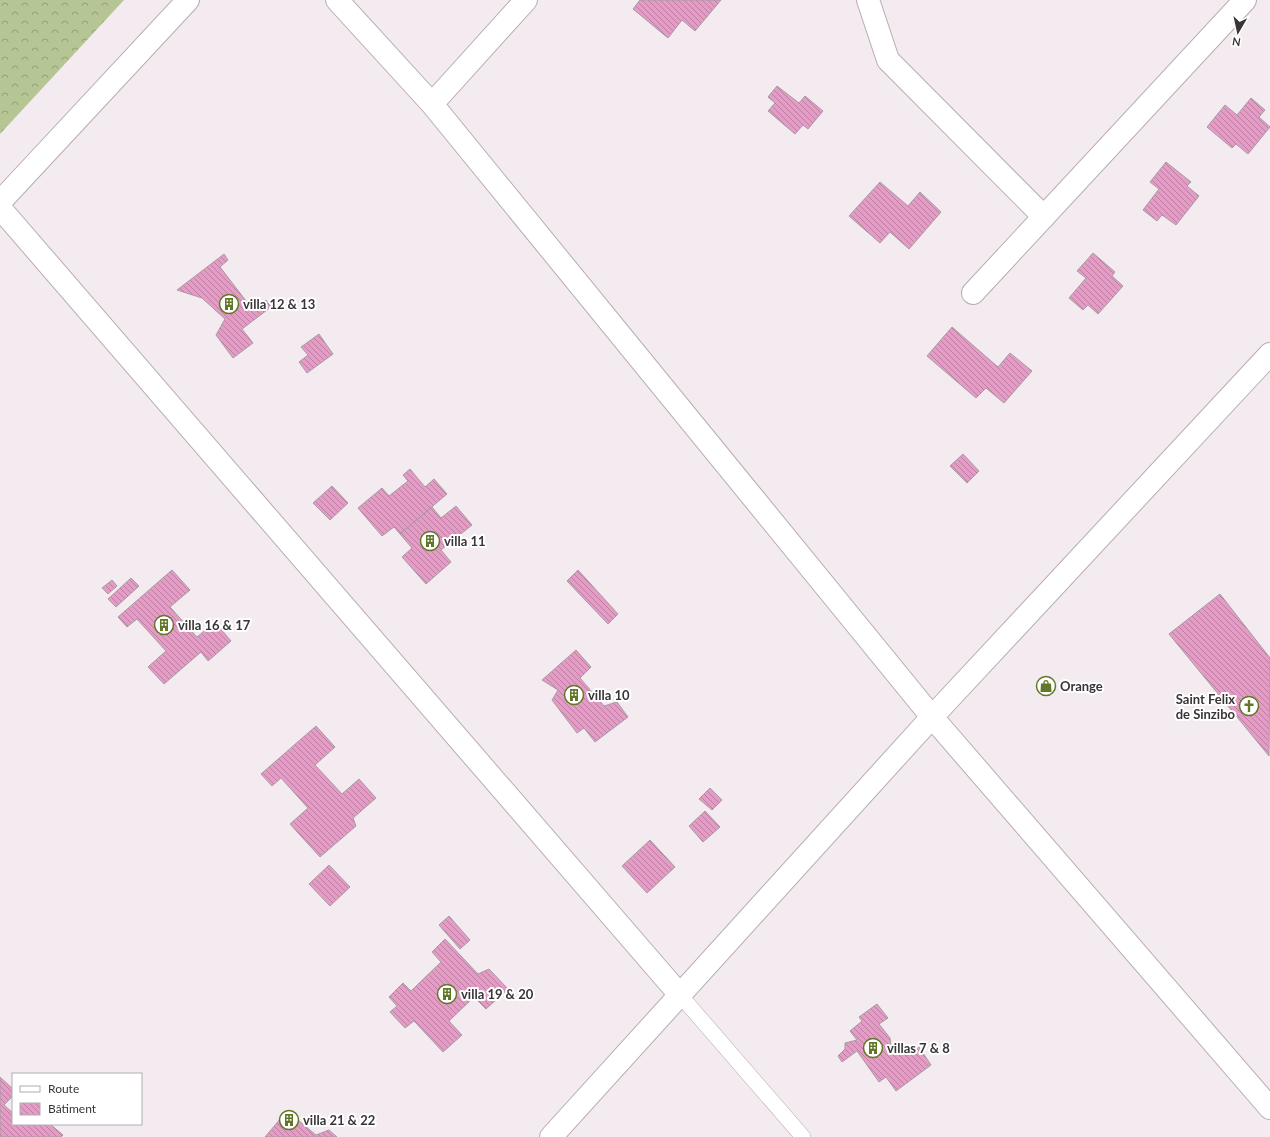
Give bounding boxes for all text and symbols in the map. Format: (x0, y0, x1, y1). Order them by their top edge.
north arrow (1218, 12, 1258, 52)
text: N (1231, 35, 1242, 49)
building icon: villa 12 & 13 (218, 293, 240, 315)
place label: villa 12 & 13 (243, 296, 315, 312)
building icon: villa 11 (419, 530, 441, 552)
place label: villa 11 (444, 533, 485, 549)
building icon: villa 16 & 17 (153, 614, 175, 636)
place label: villa 16 & 17 (178, 617, 251, 633)
shop icon: Orange (1035, 675, 1057, 697)
place label: Orange (1060, 678, 1103, 694)
building icon: villa 10 (563, 684, 585, 706)
place label: villa 10 (588, 687, 630, 703)
place label: Saint Felix de Sinzibo (1176, 691, 1236, 722)
church icon: Saint Felix de Sinzibo (1238, 695, 1260, 717)
building icon: villa 19 & 20 (436, 983, 458, 1005)
place label: villa 19 & 20 (461, 986, 534, 1002)
building icon: villas 7 & 8 (862, 1037, 884, 1059)
place label: villas 7 & 8 (887, 1040, 950, 1056)
legend (12, 1073, 142, 1125)
text: Route (48, 1081, 79, 1096)
text: Bâtiment (48, 1101, 97, 1116)
building icon: villa 21 & 22 (278, 1109, 300, 1131)
place label: villa 21 & 22 (303, 1112, 375, 1128)

